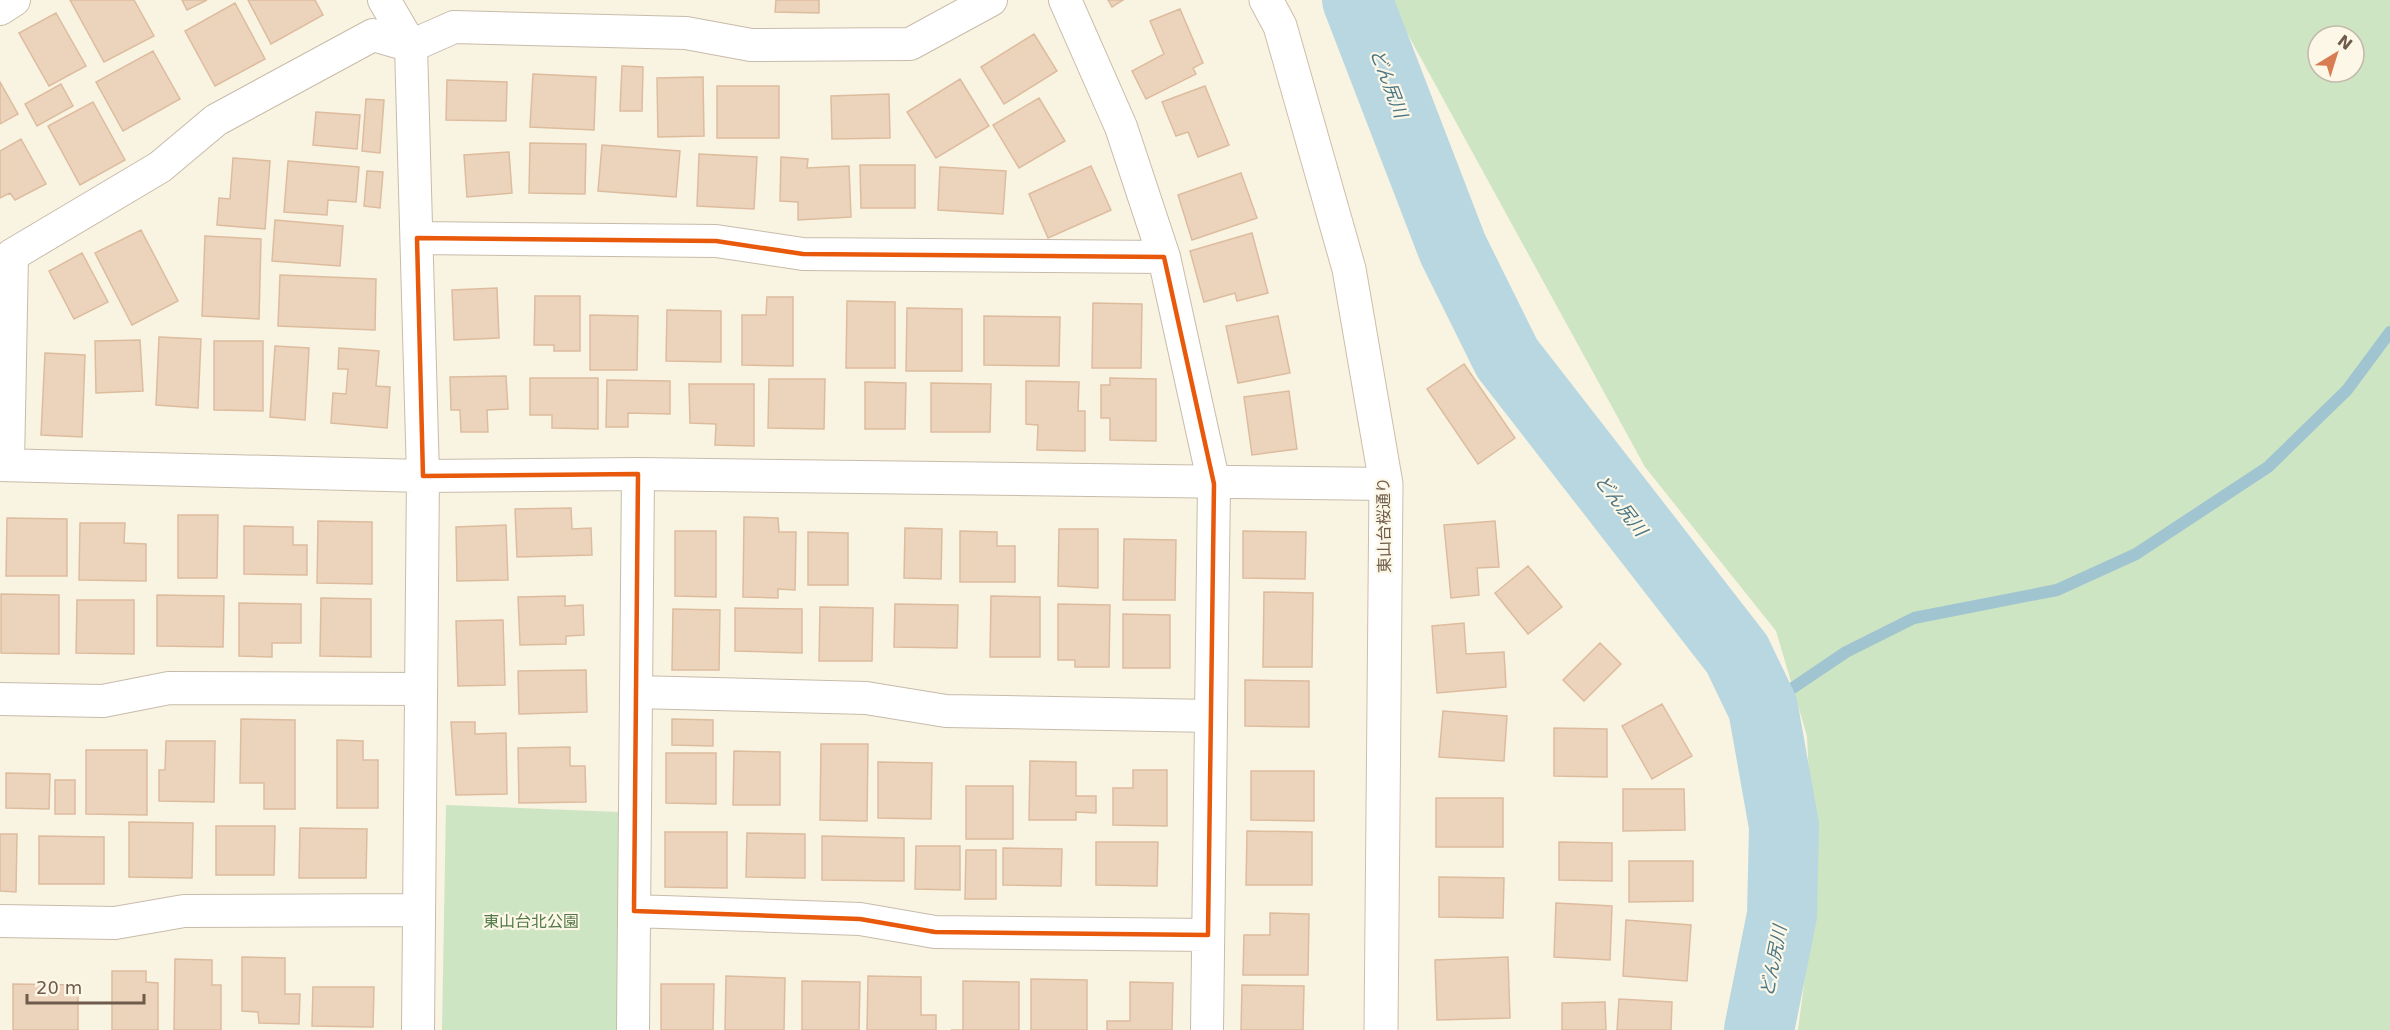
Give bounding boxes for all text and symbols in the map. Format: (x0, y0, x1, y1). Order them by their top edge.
north arrow (2306, 24, 2366, 84)
text: N (2334, 31, 2356, 54)
water label: どん尻川 (1366, 46, 1412, 122)
water label: どん尻川 (1591, 470, 1653, 541)
street label: 東山台桜通り (1374, 477, 1394, 573)
park label: 東山台北公園 (483, 912, 579, 931)
water label: どん尻川 (1756, 922, 1791, 998)
scale bar (27, 967, 144, 1005)
text: 20 m (36, 977, 82, 998)

